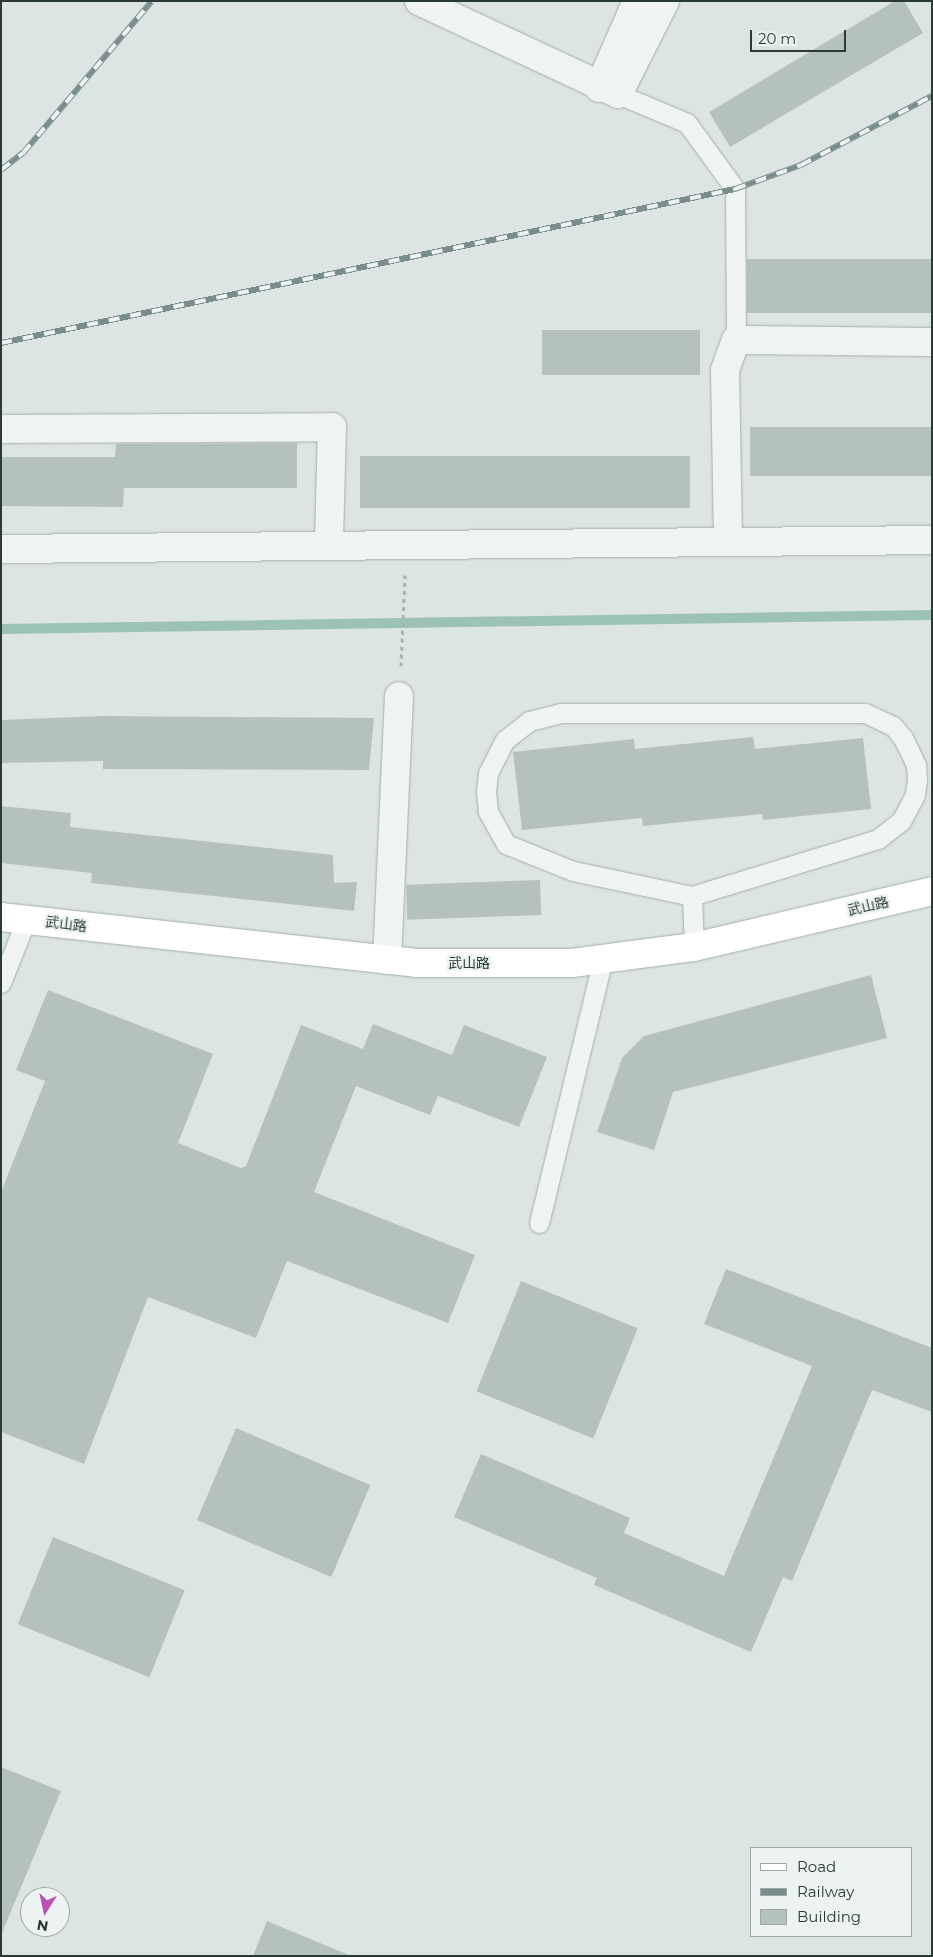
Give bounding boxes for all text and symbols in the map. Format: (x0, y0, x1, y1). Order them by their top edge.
scale bar (753, 20, 849, 52)
text: 20 m (758, 29, 796, 48)
street label: 武山路 (846, 893, 890, 919)
street label: 武山路 (44, 913, 88, 935)
street label: 武山路 (448, 955, 490, 971)
legend (750, 1847, 913, 1937)
text: Road (797, 1857, 836, 1876)
text: Railway (797, 1882, 854, 1901)
north arrow (20, 1887, 70, 1937)
text: Building (797, 1907, 861, 1926)
text: N (35, 1916, 50, 1936)

